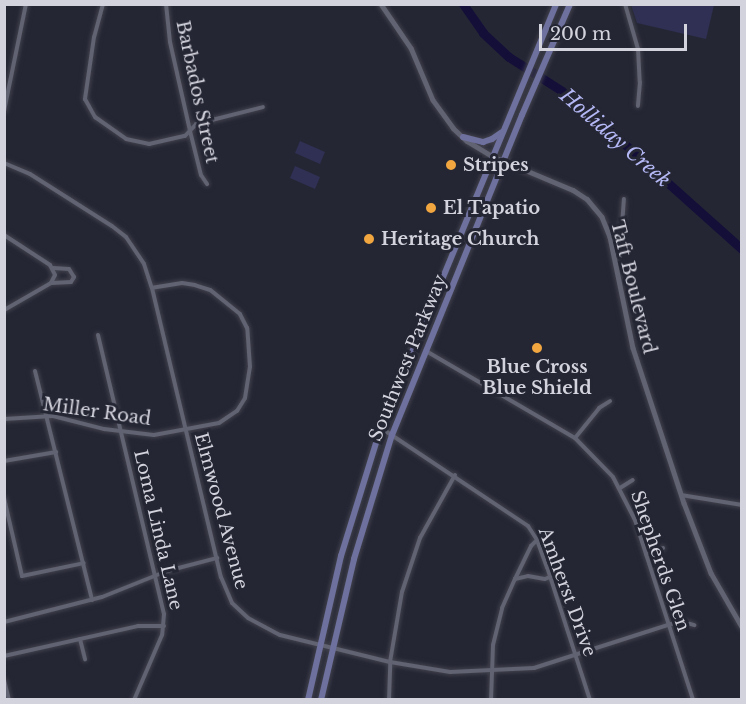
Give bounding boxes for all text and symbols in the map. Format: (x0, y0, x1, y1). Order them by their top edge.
scale bar (542, 12, 690, 50)
street label: Barbados Street (171, 19, 223, 165)
text: 200 m (550, 23, 611, 45)
water label: Holliday Creek (555, 84, 675, 192)
place label: Stripes (463, 154, 529, 176)
marker: Stripes (444, 158, 458, 172)
place label: El Tapatio (443, 197, 541, 219)
marker: El Tapatio (424, 201, 438, 215)
street label: Taft Boulevard (606, 218, 660, 356)
place label: Heritage Church (381, 228, 539, 250)
marker: Heritage Church (362, 232, 376, 246)
street label: Southwest Parkway (365, 272, 451, 444)
marker: Blue Cross Blue Shield (530, 341, 544, 355)
place label: Blue Cross Blue Shield (482, 357, 592, 400)
street label: Miller Road (41, 394, 153, 430)
street label: Elmwood Avenue (190, 430, 252, 592)
street label: Loma Linda Lane (129, 448, 187, 612)
street label: Shepherds Glen (626, 488, 694, 634)
street label: Amherst Drive (534, 524, 600, 660)

